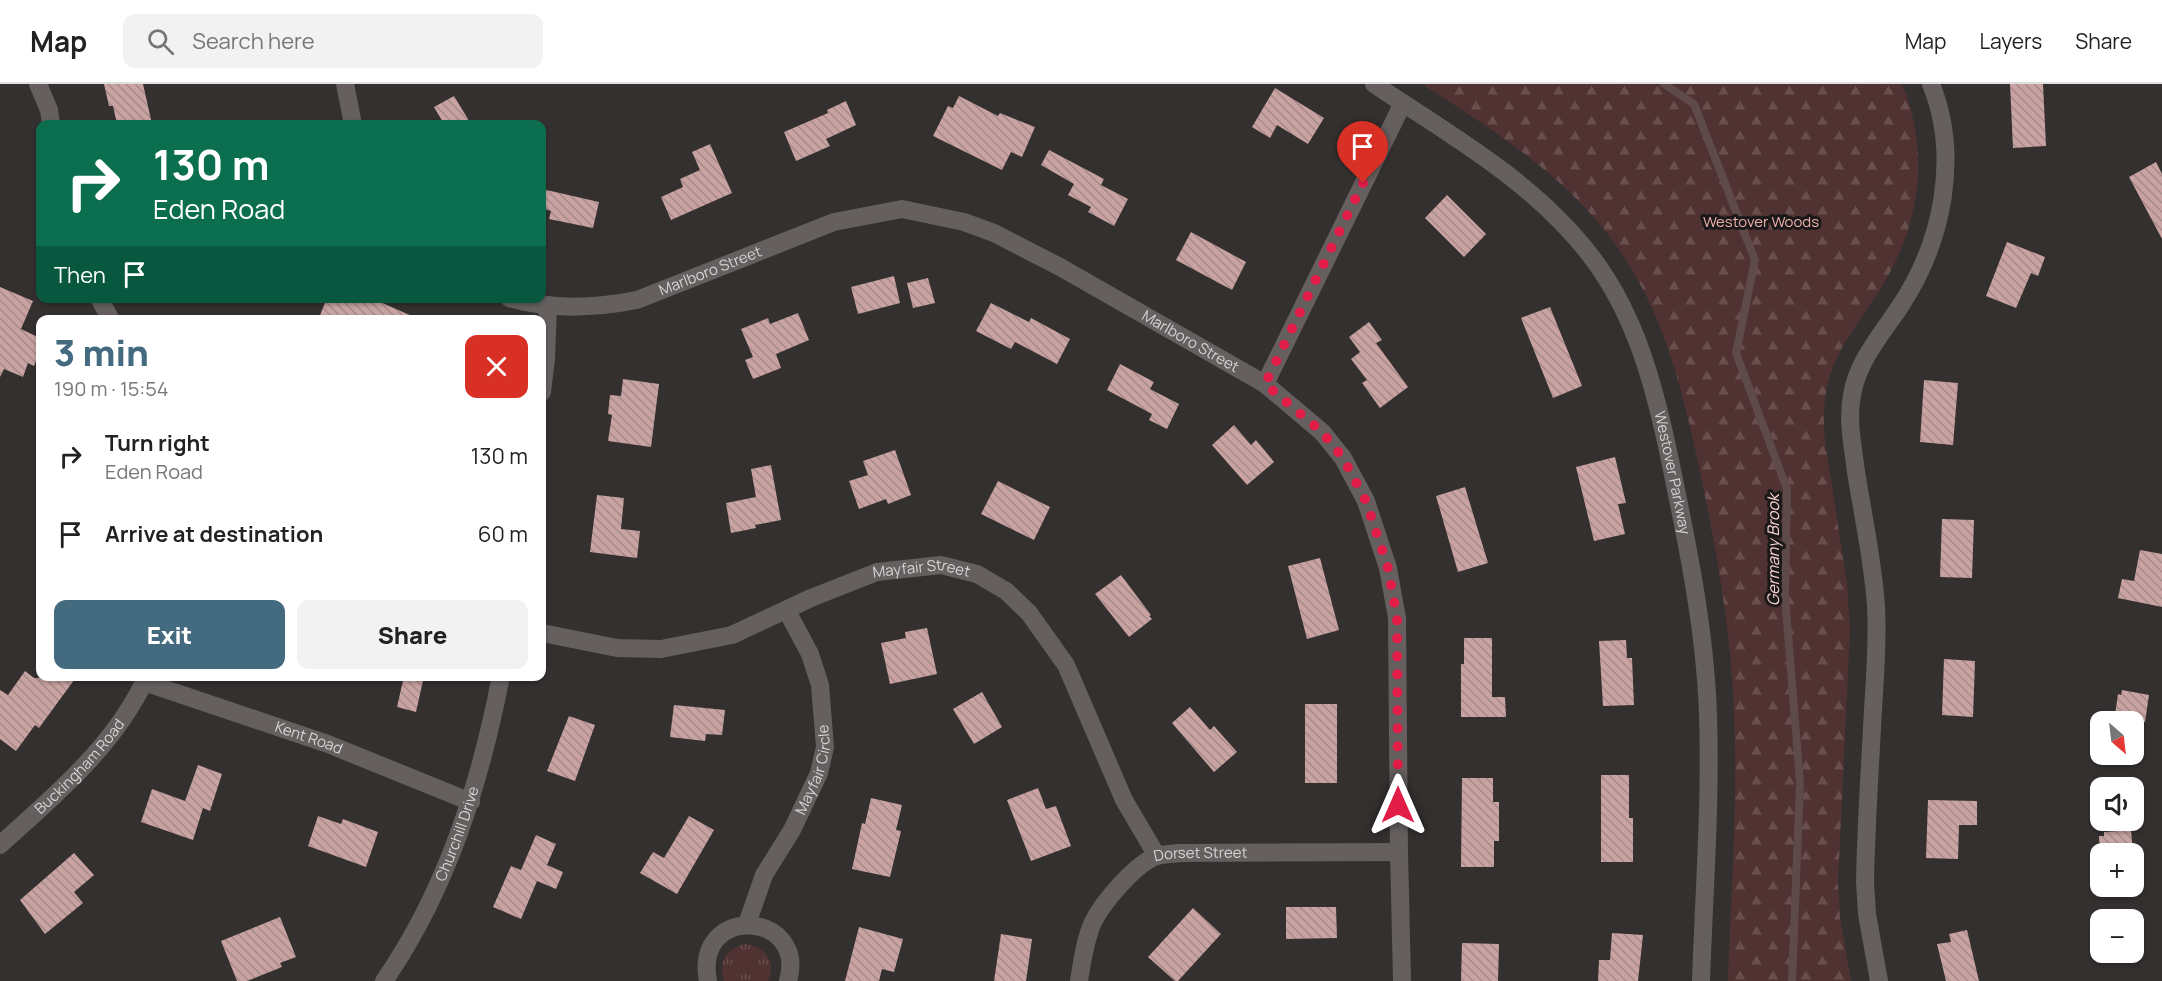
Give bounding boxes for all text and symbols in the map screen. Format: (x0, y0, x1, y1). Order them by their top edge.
search box (123, 14, 543, 68)
text: Map (30, 22, 87, 60)
icon: search (144, 25, 177, 58)
text: Search here (192, 26, 315, 56)
text: Map (1905, 27, 1946, 55)
text: Layers (1979, 27, 2042, 55)
text: Share (2075, 27, 2132, 55)
pin (1337, 121, 1388, 183)
icon: arrive (1346, 130, 1379, 163)
text: 130 m (153, 135, 270, 193)
icon: right (54, 144, 132, 222)
text: Eden Road (153, 190, 285, 227)
park label: Westover Woods (1703, 211, 1819, 232)
street label: Marlboro Street (656, 241, 765, 300)
icon: arrive (118, 258, 151, 291)
text: Then (54, 260, 106, 290)
street label: Marlboro Street (1138, 305, 1243, 377)
text: 3 min (54, 328, 149, 377)
button: close (465, 335, 528, 398)
text: 190 m · 15:54 (54, 375, 169, 402)
street label: Westover Parkway (1649, 409, 1696, 536)
text: Turn right (105, 428, 210, 458)
icon: right (54, 440, 87, 473)
text: 130 m (471, 441, 528, 471)
text: Eden Road (105, 458, 203, 485)
water label: Germany Brook (1762, 492, 1784, 606)
icon: arrive (54, 518, 87, 551)
text: Arrive at destination (105, 519, 323, 549)
text: 60 m (478, 519, 528, 549)
street label: Mayfair Street (872, 554, 973, 582)
button: Exit (54, 600, 285, 669)
button: Share (297, 600, 528, 669)
north arrow (2090, 711, 2144, 765)
map controls (2090, 711, 2144, 963)
street label: Buckingham Road (30, 714, 129, 819)
street label: Kent Road (272, 716, 346, 759)
street label: Mayfair Circle (790, 724, 835, 818)
position arrow (1366, 773, 1430, 837)
button: sound (2090, 777, 2144, 831)
street label: Churchill Drive (430, 783, 484, 885)
street label: Dorset Street (1152, 842, 1248, 866)
button: + (2090, 843, 2144, 897)
button: − (2090, 909, 2144, 963)

